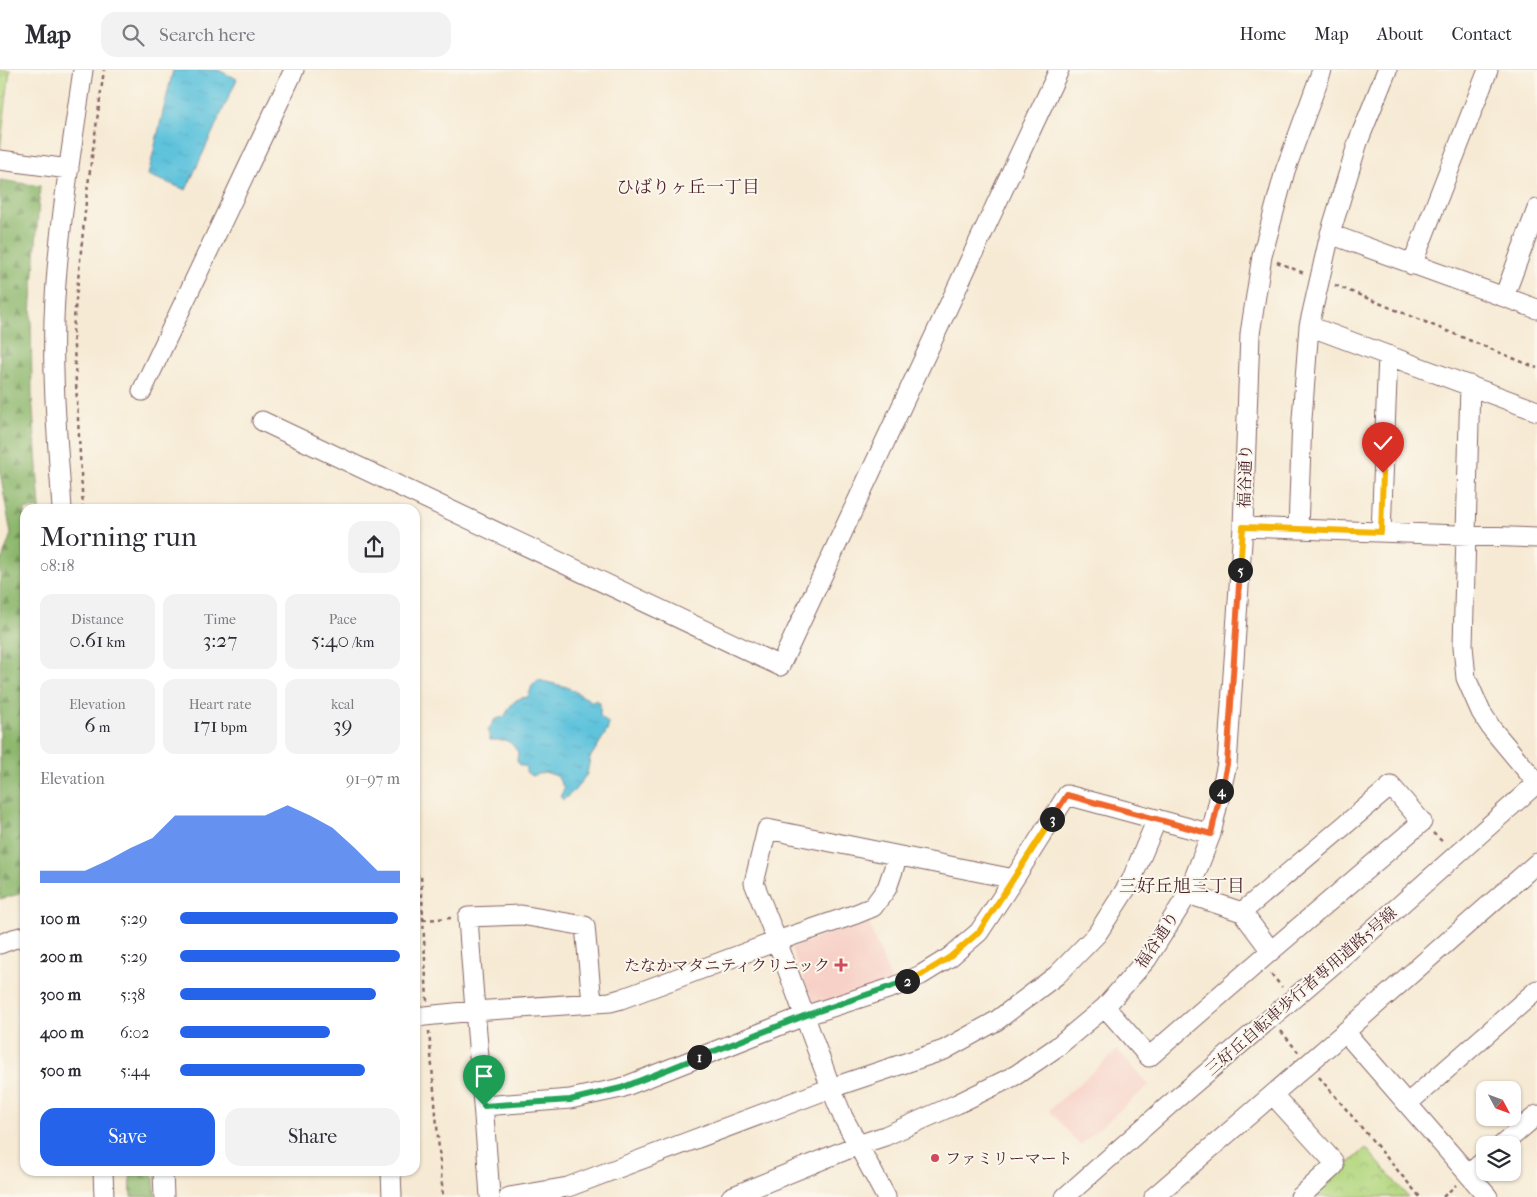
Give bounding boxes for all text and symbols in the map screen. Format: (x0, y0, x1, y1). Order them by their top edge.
search box (101, 12, 451, 57)
text: Map (25, 21, 71, 49)
icon: search (119, 21, 147, 49)
text: Search here (159, 24, 255, 46)
text: Home (1239, 24, 1286, 45)
text: Map (1314, 24, 1349, 45)
text: About (1377, 24, 1423, 45)
text: Contact (1451, 24, 1512, 45)
district label: ひばりヶ丘一丁目 (616, 177, 760, 198)
pin (1362, 422, 1404, 473)
icon: check (1369, 429, 1397, 457)
street label: 福谷通り (1234, 444, 1256, 508)
text: Morning run (40, 520, 197, 553)
button: share (348, 521, 400, 573)
text: 08:18 (40, 556, 75, 575)
pin: 5 (1228, 558, 1252, 582)
text: 5 (1237, 562, 1244, 579)
text: Distance (71, 611, 124, 628)
text: Time (204, 611, 236, 628)
text: Pace (329, 611, 357, 628)
text: 0.61 (69, 628, 104, 652)
text: 3:27 (203, 628, 237, 652)
text: 5:40 (311, 628, 349, 652)
text: km (104, 634, 125, 651)
text: /km (349, 634, 374, 651)
text: Elevation (69, 696, 126, 713)
text: Heart rate (189, 696, 251, 713)
text: kcal (331, 696, 354, 713)
text: 6 (84, 713, 96, 737)
text: 171 (193, 713, 218, 737)
text: 39 (333, 713, 352, 737)
text: m (96, 719, 110, 736)
text: bpm (218, 719, 247, 736)
text: Elevation (40, 769, 105, 788)
text: 91–97 m (346, 769, 400, 788)
pin: 4 (1208, 778, 1234, 804)
text: 4 (1217, 783, 1226, 800)
pin: 3 (1040, 806, 1064, 832)
text: 3 (1050, 811, 1055, 828)
district label: 三好丘旭三丁目 (1119, 876, 1245, 897)
street label: 三好丘自転車歩行者専用道路5号線 (1202, 903, 1400, 1079)
street label: 福谷通り (1131, 908, 1183, 972)
text: 100 m (40, 909, 80, 928)
text: 5:29 (120, 909, 147, 928)
text: 200 m (40, 947, 83, 966)
text: 5:29 (120, 947, 147, 966)
place label: たなかマタニティクリニック (624, 956, 830, 975)
marker: たなかマタニティクリニック (834, 958, 848, 972)
pin: 2 (894, 968, 920, 994)
text: 2 (904, 973, 911, 990)
text: 300 m (40, 985, 81, 1004)
text: 5:38 (120, 985, 145, 1004)
text: 400 m (40, 1023, 84, 1042)
text: 6:02 (120, 1023, 150, 1042)
pin: 1 (686, 1044, 712, 1070)
text: 1 (697, 1049, 702, 1066)
pin (463, 1055, 505, 1106)
text: 500 m (40, 1061, 81, 1080)
text: 5:44 (120, 1061, 150, 1080)
icon: arrive (470, 1062, 498, 1090)
north arrow (1476, 1081, 1521, 1126)
map controls (1476, 1081, 1521, 1181)
button: Save (40, 1108, 215, 1166)
button: Share (225, 1108, 400, 1166)
button: layers (1476, 1136, 1521, 1181)
place label: ファミリーマート (945, 1149, 1073, 1168)
marker: ファミリーマート (929, 1152, 941, 1164)

